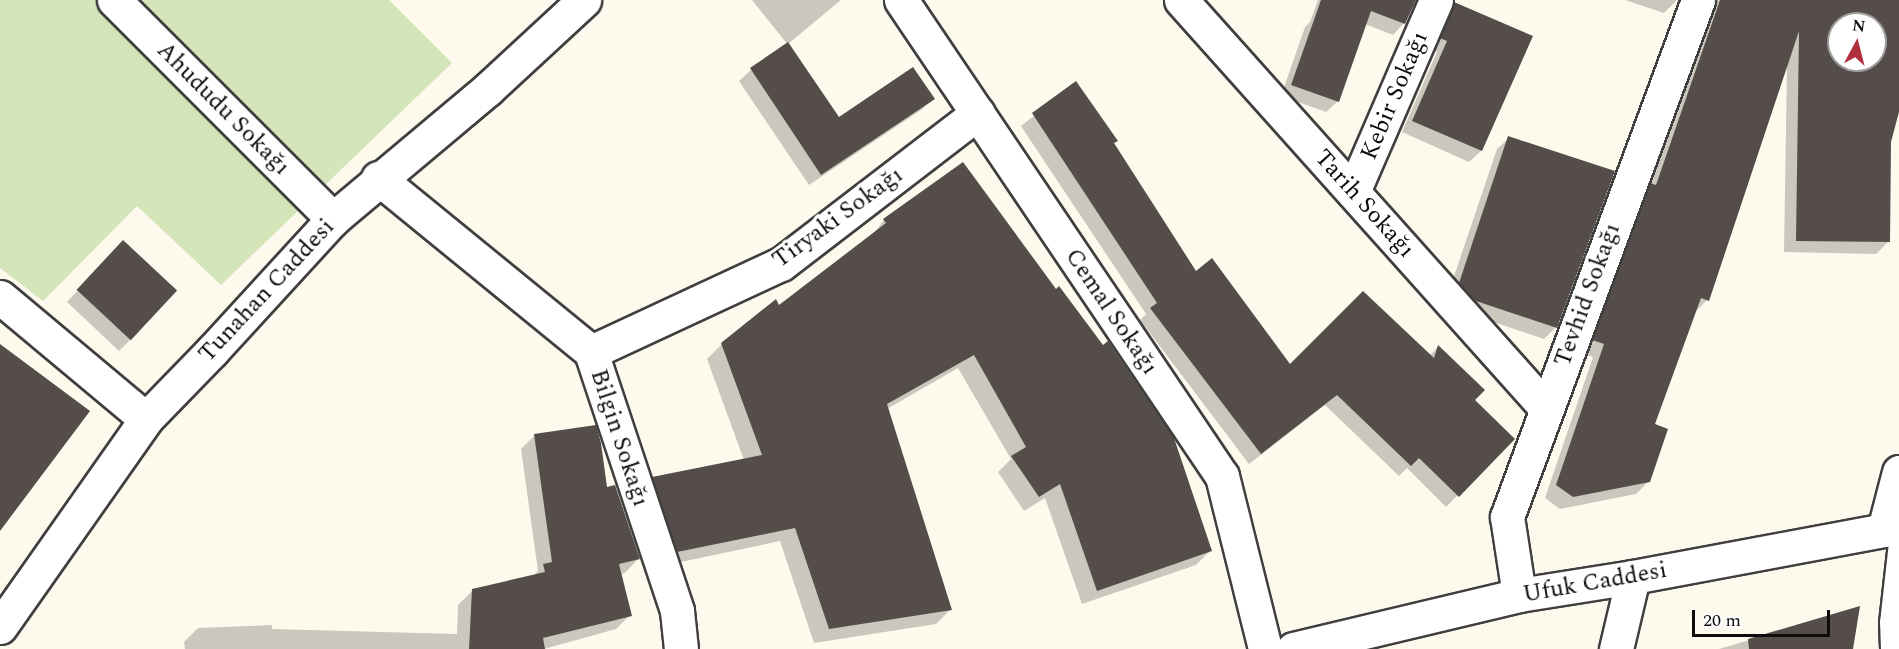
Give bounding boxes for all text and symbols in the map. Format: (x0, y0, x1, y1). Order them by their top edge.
north arrow (1827, 12, 1887, 72)
text: N (1851, 13, 1867, 39)
street label: Kebir Sokağı (1355, 28, 1435, 164)
street label: Ahududu Sokağı (150, 36, 296, 182)
street label: Tarih Sokağı (1308, 144, 1420, 264)
street label: Tiryaki Sokağı (767, 161, 909, 275)
street label: Tunahan Caddesi (193, 213, 341, 369)
street label: Tevhid Sokağı (1549, 219, 1627, 371)
street label: Cemal Sokağı (1058, 244, 1164, 380)
street label: Bilgin Sokağı (583, 366, 655, 510)
street label: Ufuk Caddesi (1521, 556, 1669, 610)
scale bar (1695, 598, 1833, 636)
text: 20 m (1703, 607, 1741, 634)

